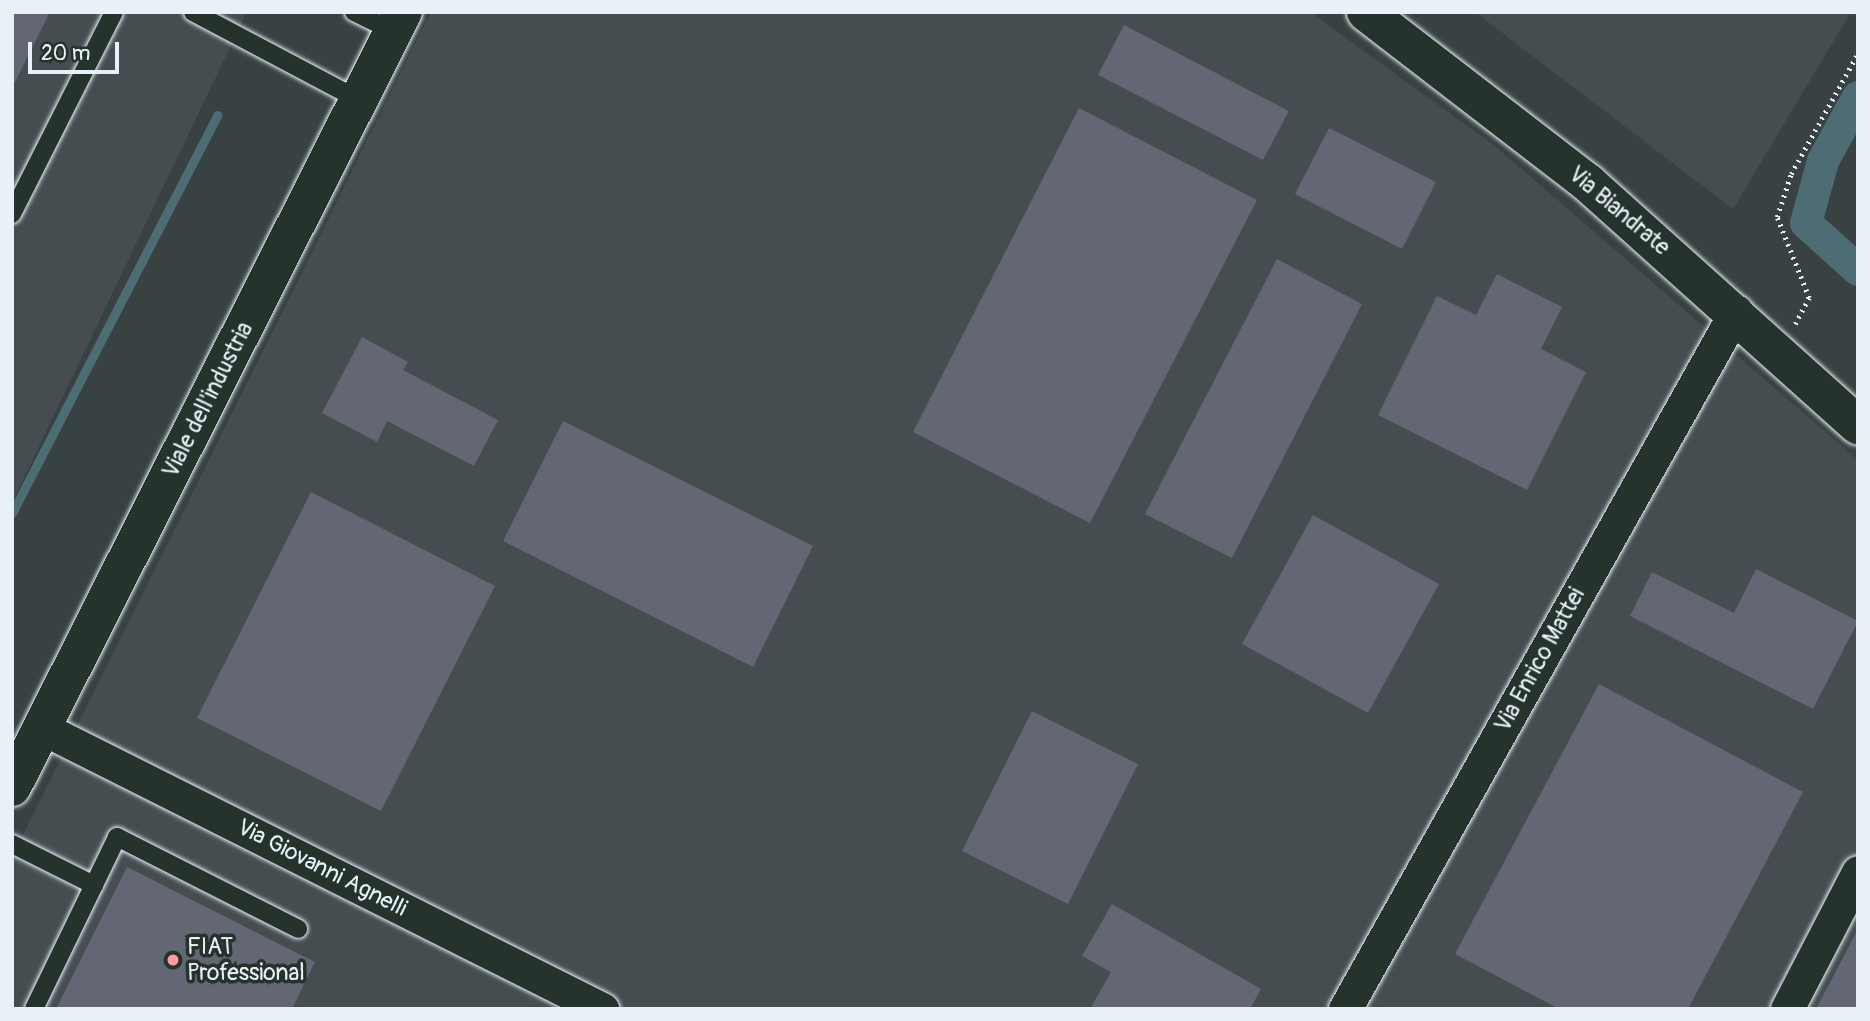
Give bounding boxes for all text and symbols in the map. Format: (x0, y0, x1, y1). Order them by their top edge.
scale bar (32, 28, 122, 72)
text: 20 m (41, 40, 90, 67)
street label: Via Biandrate (1563, 161, 1675, 261)
street label: Viale dell'industria (157, 318, 259, 482)
street label: Via Enrico Mattei (1489, 583, 1591, 737)
street label: Via Giovanni Agnelli (233, 813, 411, 923)
place label: FIAT Professional (187, 933, 305, 987)
marker: FIAT Professional (165, 952, 181, 968)

